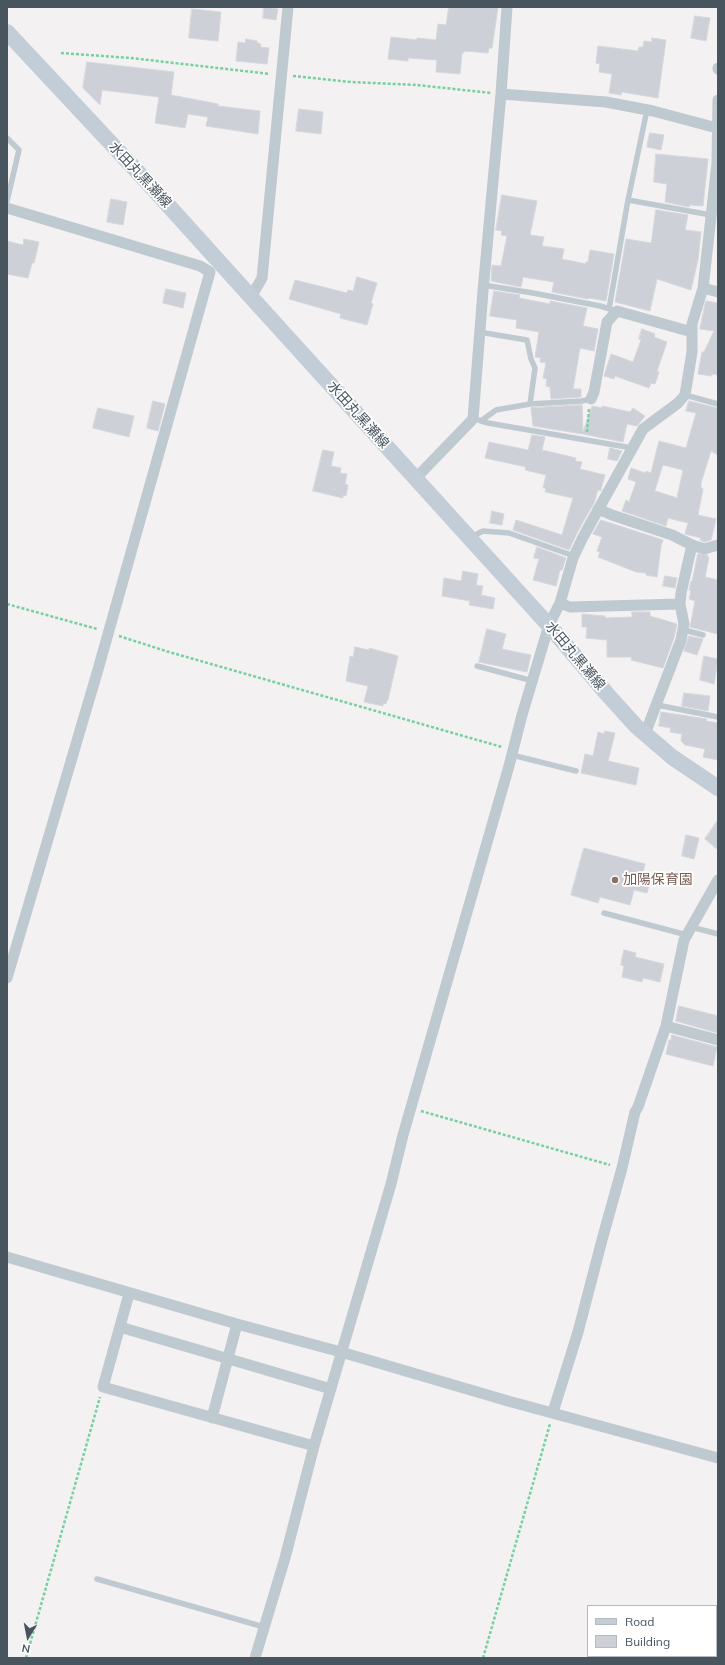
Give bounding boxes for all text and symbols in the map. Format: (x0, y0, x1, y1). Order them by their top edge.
street label: 水田丸黒瀬線 (105, 139, 175, 211)
street label: 水田丸黒瀬線 (324, 378, 392, 452)
street label: 水田丸黒瀬線 (542, 618, 608, 694)
place label: 加陽保育園 (623, 872, 693, 888)
marker: 加陽保育園 (610, 875, 620, 885)
legend (587, 1605, 717, 1657)
text: Road (625, 1614, 654, 1629)
north arrow (8, 1617, 48, 1657)
text: Building (625, 1634, 670, 1649)
text: N (21, 1641, 31, 1656)

